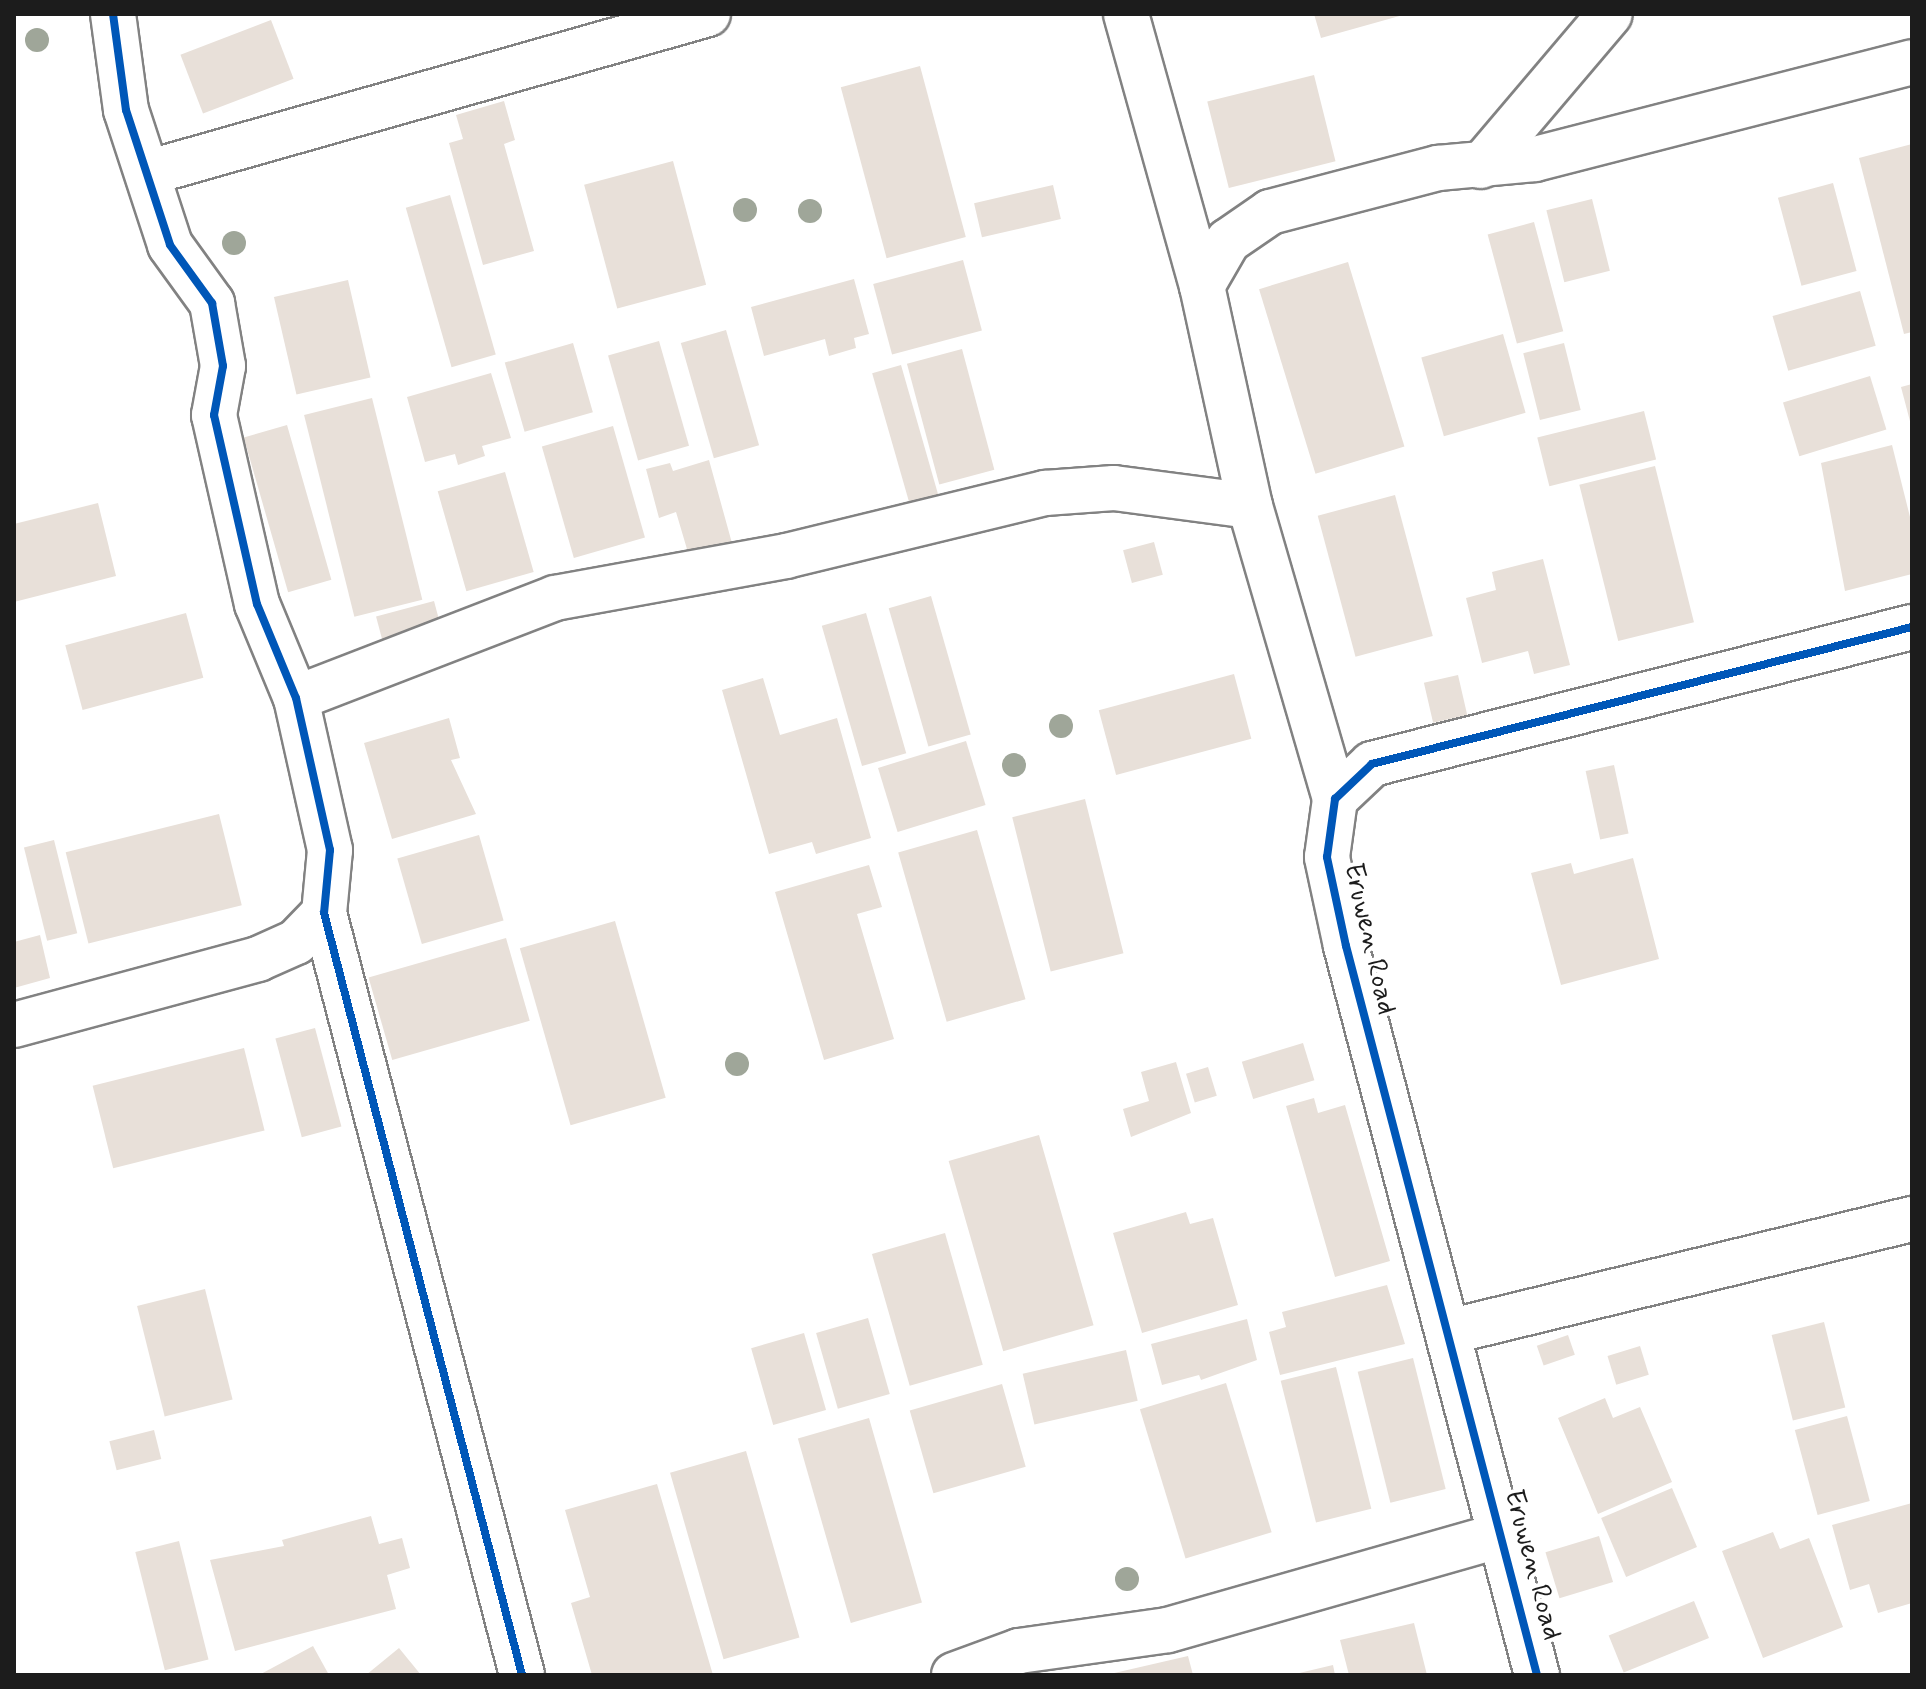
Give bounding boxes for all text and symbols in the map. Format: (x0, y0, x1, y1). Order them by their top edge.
street label: Eruwen Road (1335, 860, 1403, 1018)
street label: Eruwen Road (1496, 1486, 1568, 1644)

